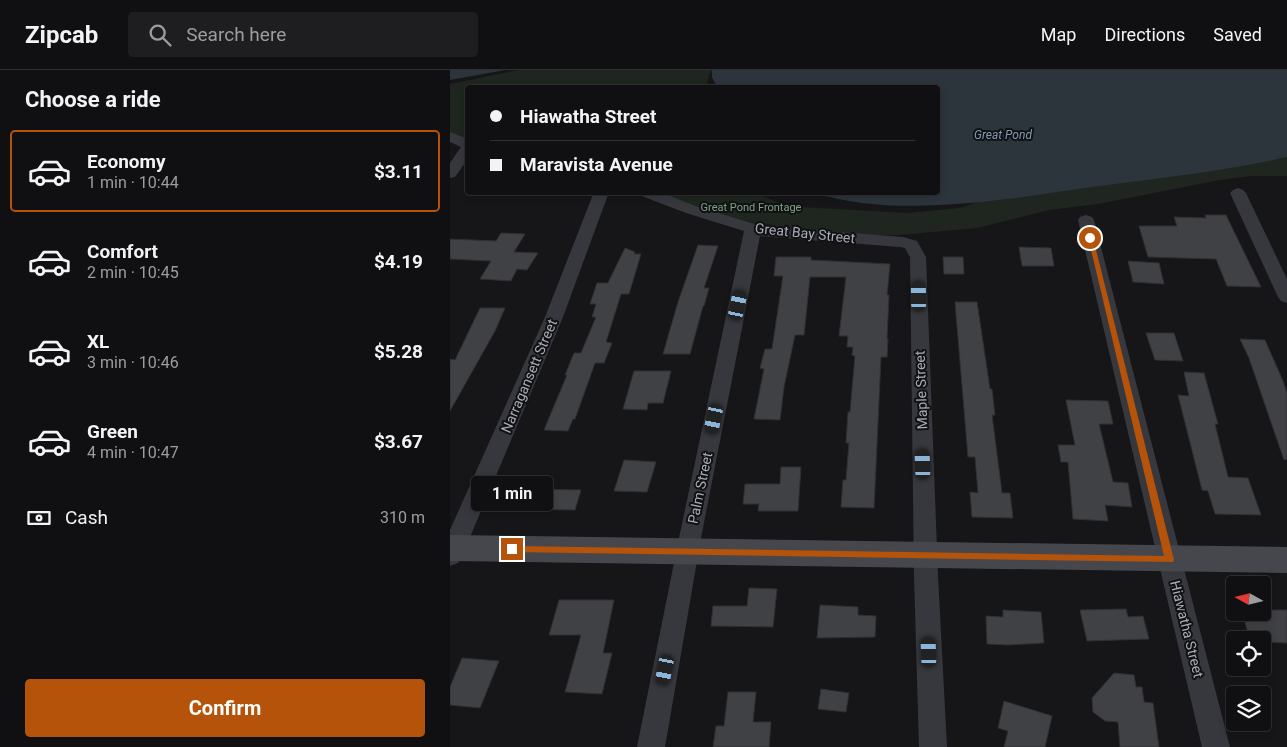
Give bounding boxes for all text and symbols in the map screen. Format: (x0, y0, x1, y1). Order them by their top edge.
search box (128, 12, 478, 57)
text: Zipcab (25, 21, 98, 49)
icon: search (146, 21, 174, 49)
text: Search here (186, 23, 286, 46)
text: Map (1041, 24, 1076, 45)
text: Directions (1104, 24, 1185, 45)
text: Saved (1213, 24, 1262, 45)
text: Choose a ride (25, 87, 161, 112)
text: Hiawatha Street (520, 105, 657, 128)
water label: Great Pond (974, 128, 1032, 142)
icon: car (27, 149, 72, 194)
text: Economy (87, 150, 166, 173)
text: Maravista Avenue (520, 153, 673, 176)
text: $3.11 (374, 160, 423, 183)
text: 1 min · 10:44 (87, 173, 179, 192)
park label: Great Pond Frontage (701, 201, 802, 214)
street label: Great Bay Street (754, 220, 856, 246)
route start (1079, 227, 1101, 249)
icon: car (27, 239, 72, 284)
text: Comfort (87, 240, 158, 263)
text: $4.19 (374, 250, 423, 273)
text: 2 min · 10:45 (87, 263, 179, 282)
car (911, 281, 926, 311)
car (727, 289, 748, 321)
street label: Narragansett Street (498, 316, 560, 435)
icon: car (27, 329, 72, 374)
text: XL (87, 330, 109, 353)
text: $5.28 (374, 340, 423, 363)
street label: Maple Street (912, 350, 930, 430)
text: 3 min · 10:46 (87, 353, 179, 372)
car (703, 403, 724, 435)
icon: car (27, 419, 72, 464)
text: Green (87, 420, 138, 443)
text: $3.67 (374, 430, 423, 453)
text: 4 min · 10:47 (87, 443, 179, 462)
car (914, 449, 931, 479)
street label: Palm Street (685, 450, 715, 525)
callout: 1 min (471, 476, 553, 512)
text: 1 min (492, 484, 532, 503)
icon: cash (25, 504, 53, 532)
text: Cash (65, 506, 108, 529)
text: 310 m (380, 508, 425, 527)
route end (501, 538, 523, 560)
north arrow (1226, 576, 1271, 621)
map controls (1226, 576, 1271, 731)
street label: Hiawatha Street (1167, 579, 1207, 680)
button: locate (1226, 631, 1271, 676)
car (920, 637, 937, 667)
car (654, 654, 675, 686)
button: Confirm (25, 679, 425, 737)
button: layers (1226, 686, 1271, 731)

